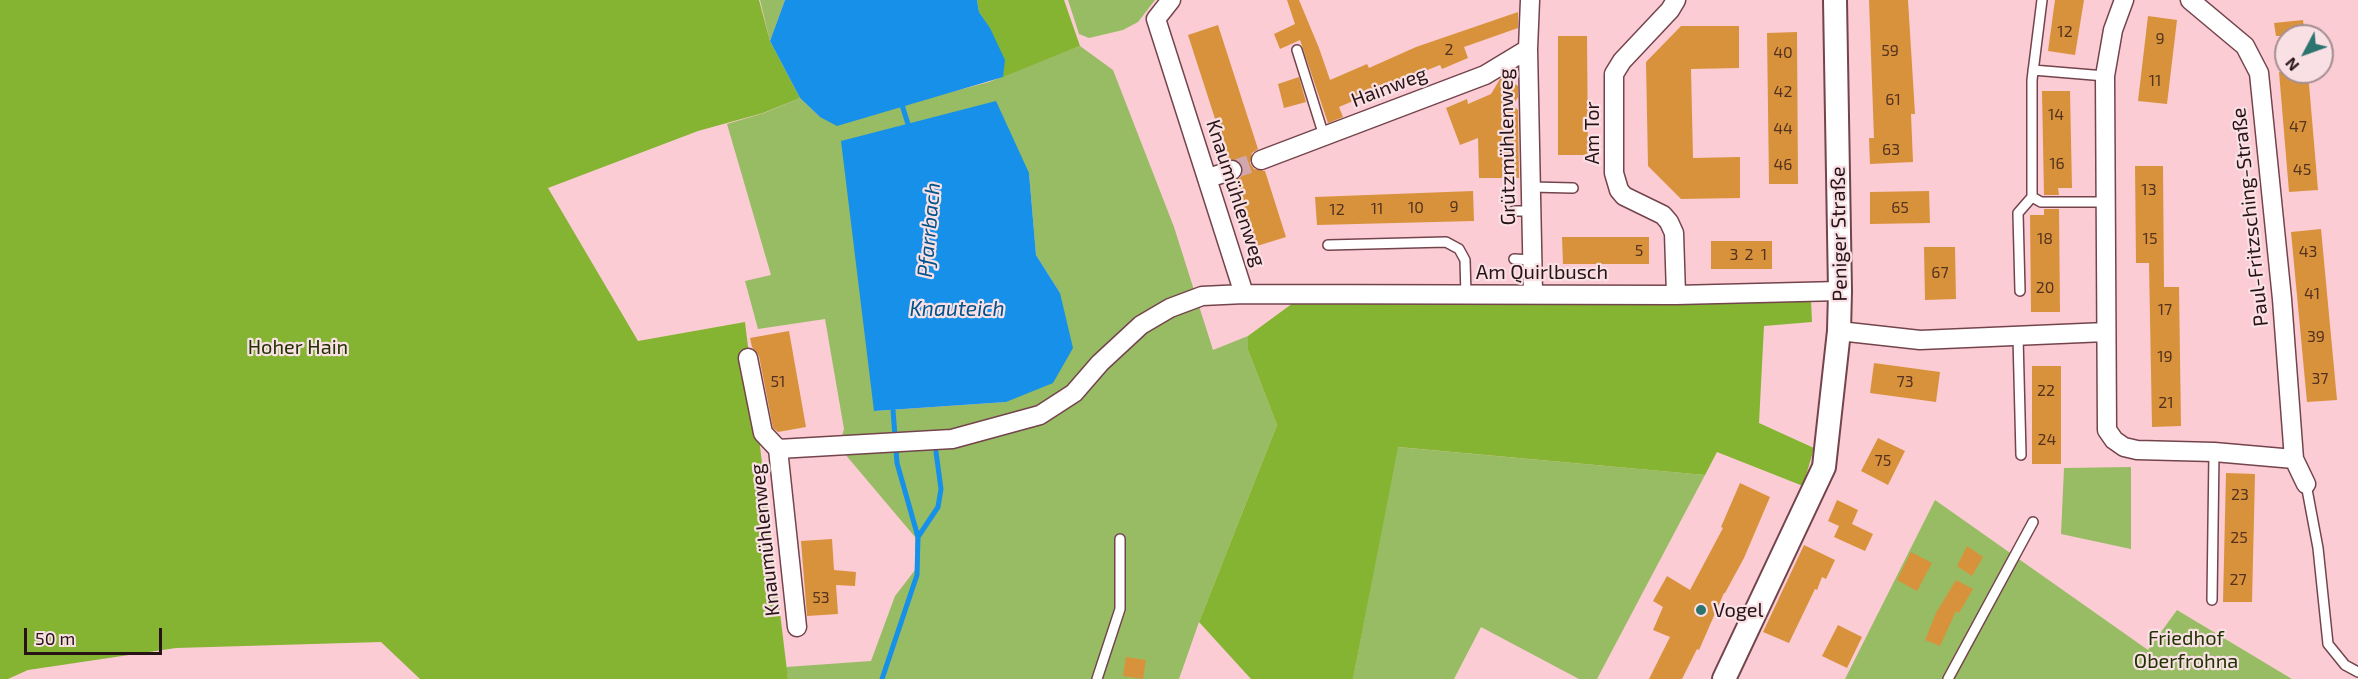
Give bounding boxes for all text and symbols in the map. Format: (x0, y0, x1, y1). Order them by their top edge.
house number: 12 (2057, 22, 2073, 42)
north arrow (2274, 24, 2334, 84)
house number: 9 (2155, 29, 2165, 49)
house number: 2 (1445, 40, 1453, 60)
house number: 59 (1881, 41, 1899, 61)
house number: 40 (1773, 43, 1793, 63)
text: N (2281, 54, 2303, 75)
street label: Hainweg (1348, 62, 1430, 112)
street label: Grützmühlenweg (1494, 68, 1520, 226)
house number: 11 (2149, 71, 2161, 91)
house number: 42 (1774, 82, 1792, 102)
house number: 61 (1885, 90, 1901, 110)
street label: Am Tor (1580, 101, 1604, 165)
house number: 14 (2048, 105, 2064, 125)
street label: Paul-Fritzsching-Straße (2227, 106, 2273, 328)
street label: Knaumühlenweg (1201, 117, 1271, 269)
house number: 47 (2289, 117, 2307, 137)
house number: 44 (1773, 119, 1793, 139)
house number: 63 (1882, 140, 1900, 160)
house number: 16 (2049, 154, 2065, 174)
house number: 46 (1774, 155, 1792, 175)
house number: 45 (2293, 160, 2311, 180)
street label: Peniger Straße (1826, 166, 1852, 302)
house number: 13 (2141, 180, 2157, 200)
water label: Pfarrbach (912, 181, 946, 279)
house number: 9 (1449, 197, 1459, 217)
house number: 10 (1408, 198, 1424, 218)
house number: 65 (1891, 198, 1909, 218)
house number: 11 (1371, 199, 1383, 219)
house number: 12 (1329, 200, 1345, 220)
house number: 18 (2037, 229, 2053, 249)
house number: 15 (2143, 229, 2157, 249)
house number: 5 (1635, 241, 1643, 261)
house number: 43 (2299, 242, 2317, 262)
house number: 3 (1730, 245, 1738, 265)
house number: 2 (1745, 245, 1753, 265)
house number: 1 (1761, 245, 1767, 265)
street label: Am Quirlbusch (1476, 260, 1608, 284)
house number: 67 (1931, 263, 1949, 283)
house number: 20 (2036, 278, 2054, 298)
house number: 41 (2304, 284, 2320, 304)
water label: Knauteich (909, 296, 1005, 322)
house number: 17 (2158, 300, 2172, 320)
house number: 39 (2307, 327, 2325, 347)
park label: Hoher Hain (248, 335, 348, 359)
house number: 19 (2157, 347, 2173, 367)
house number: 37 (2311, 369, 2329, 389)
house number: 51 (771, 372, 785, 392)
house number: 73 (1896, 372, 1914, 392)
house number: 22 (2037, 381, 2055, 401)
house number: 21 (2158, 393, 2174, 413)
house number: 24 (2038, 430, 2056, 450)
house number: 75 (1875, 451, 1891, 471)
street label: Knaumühlenweg (745, 463, 785, 617)
house number: 23 (2231, 485, 2249, 505)
house number: 25 (2230, 528, 2248, 548)
house number: 27 (2229, 570, 2247, 590)
house number: 53 (812, 588, 830, 608)
place label: Vogel (1713, 598, 1764, 622)
marker: Vogel (1694, 603, 1708, 617)
scale bar (27, 616, 165, 654)
park label: Friedhof Oberfrohna (2134, 626, 2238, 673)
text: 50 m (35, 627, 75, 649)

